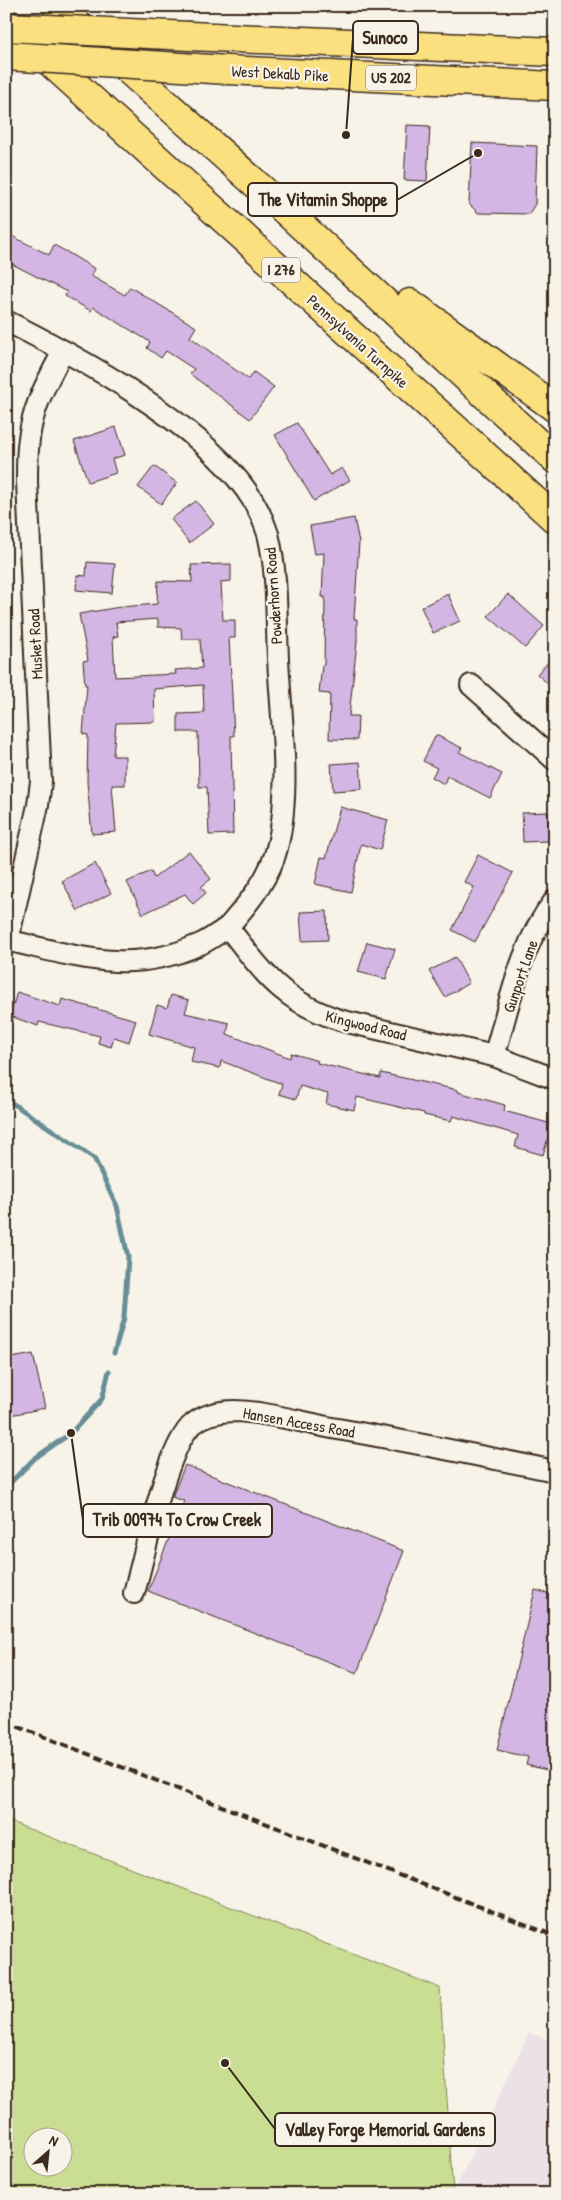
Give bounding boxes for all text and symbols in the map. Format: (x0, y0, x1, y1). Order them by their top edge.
callout: Sunoco (353, 21, 418, 54)
text: Sunoco (362, 25, 408, 50)
street label: West Dekalb Pike (231, 59, 330, 87)
road number: US 202 (366, 66, 416, 90)
callout: The Vitamin Shoppe (248, 183, 397, 216)
text: The Vitamin Shoppe (258, 187, 388, 213)
road number: I 276 (262, 258, 300, 282)
street label: Pennsylvania Turnpike (302, 289, 414, 393)
street label: Powderhorn Road (259, 547, 287, 645)
street label: Musket Road (22, 608, 48, 680)
street label: Gunport Lane (497, 936, 543, 1015)
street label: Kingwood Road (323, 1004, 409, 1046)
street label: Hansen Access Road (241, 1401, 357, 1443)
callout: Trib 00974 To Crow Creek (83, 1504, 272, 1537)
text: Trib 00974 To Crow Creek (92, 1507, 262, 1532)
callout: Valley Forge Memorial Gardens (275, 2113, 495, 2146)
text: Valley Forge Memorial Gardens (285, 2117, 485, 2143)
north arrow (22, 2128, 72, 2178)
text: N (46, 2130, 62, 2150)

